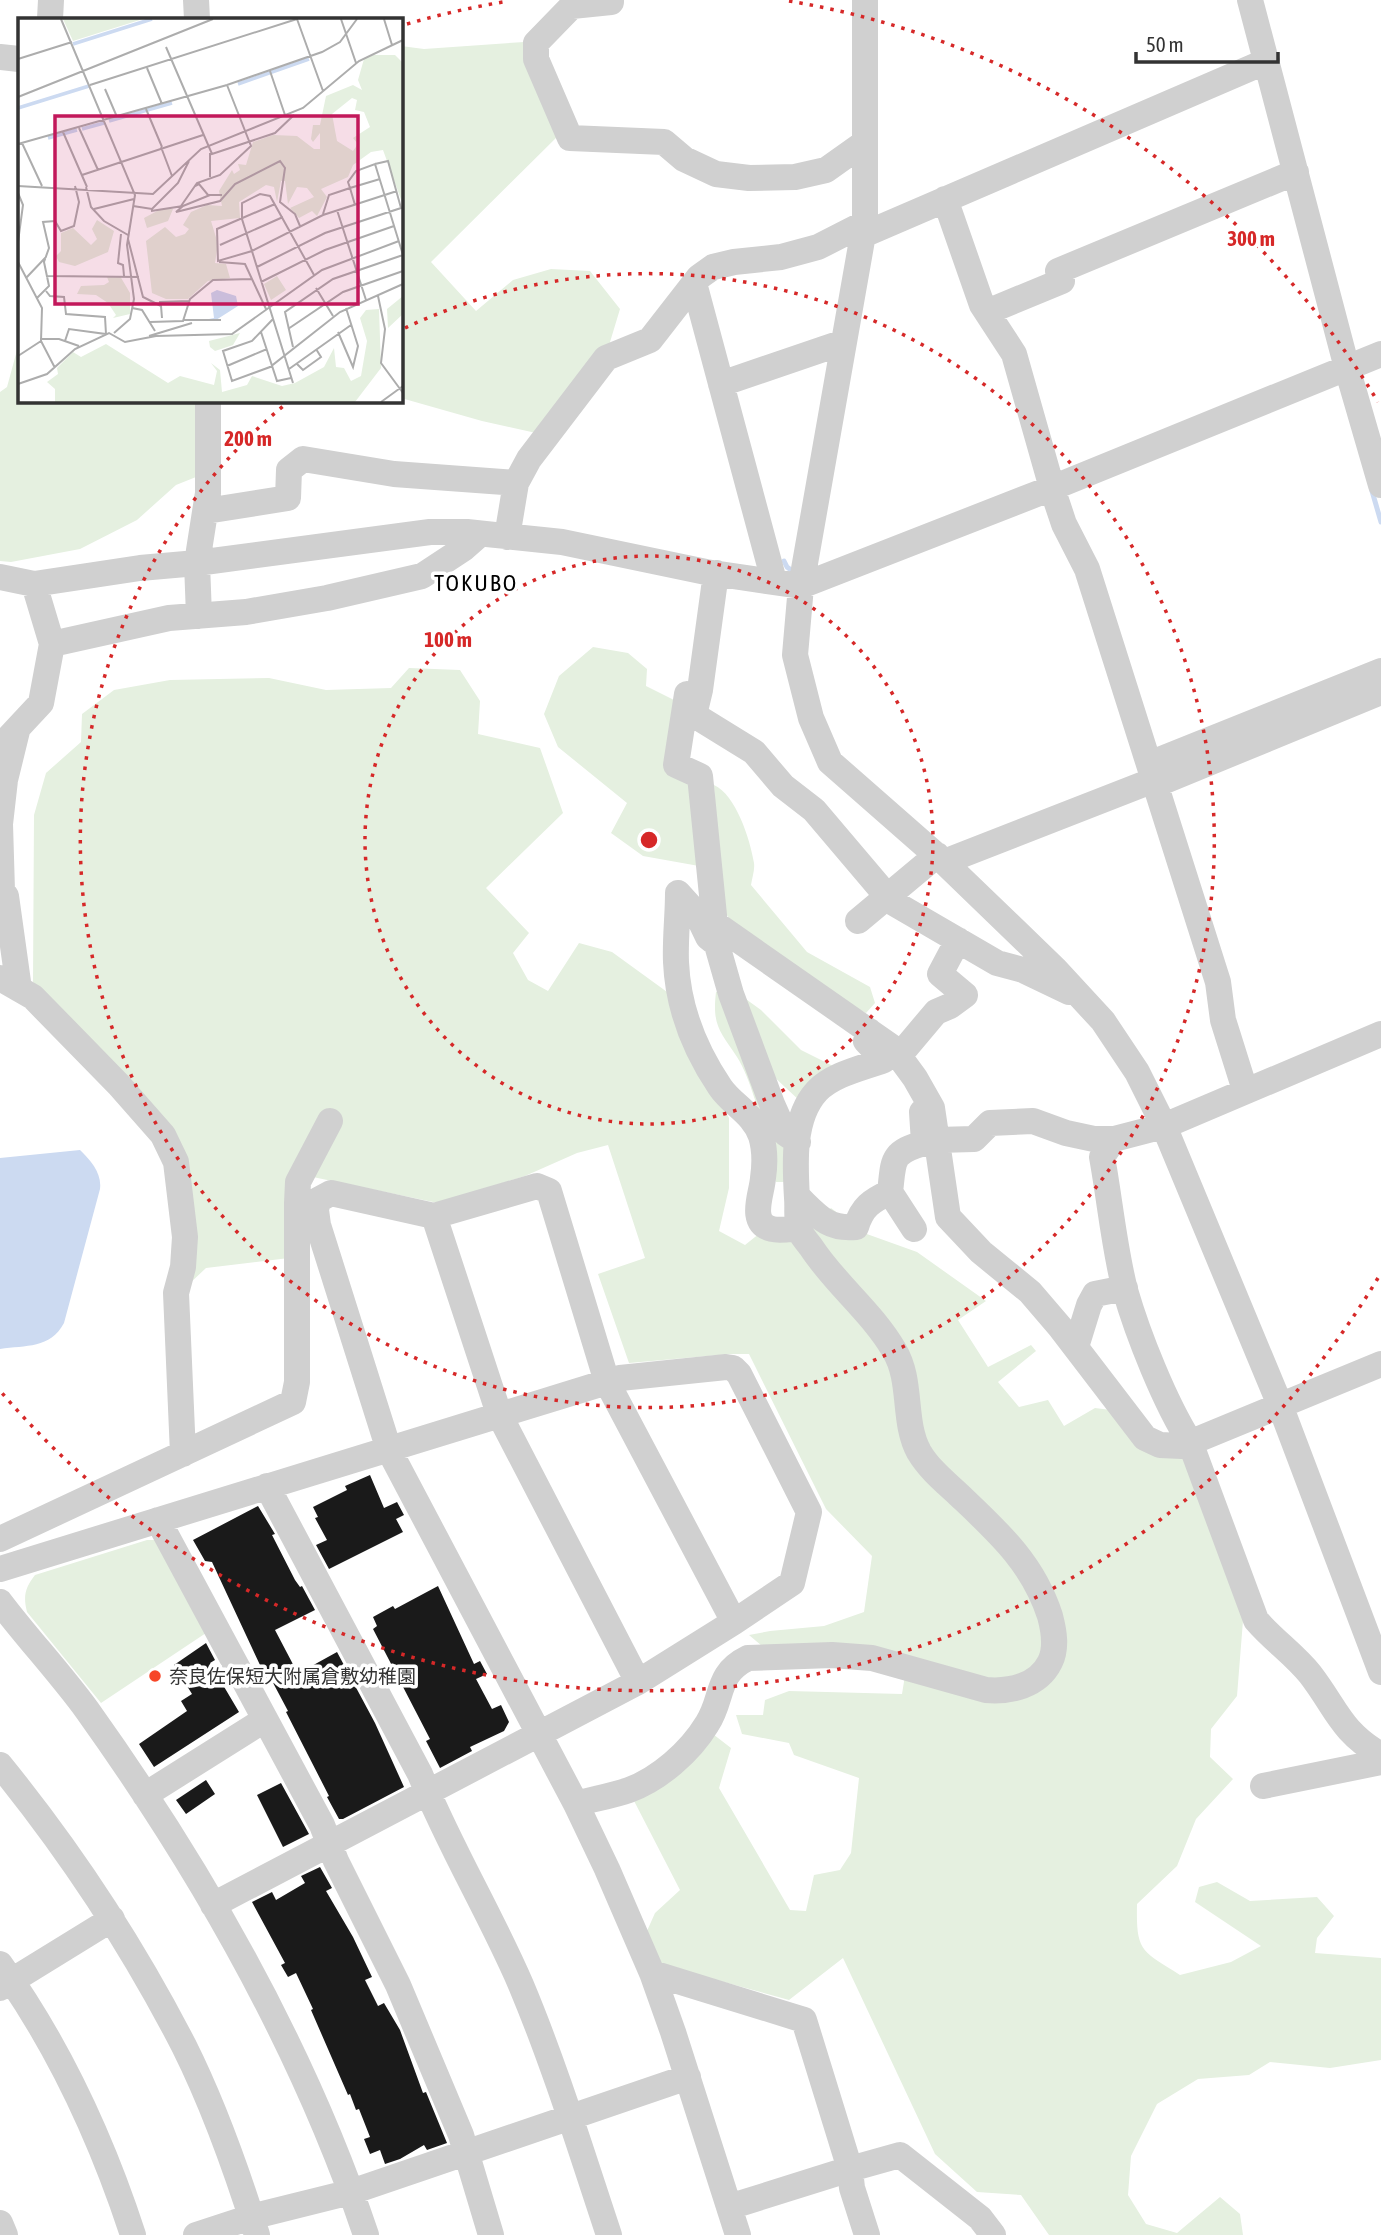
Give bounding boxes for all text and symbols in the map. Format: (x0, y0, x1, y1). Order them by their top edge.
inset map (18, 18, 402, 402)
scale bar (1136, 21, 1278, 65)
text: 50 m (1146, 32, 1184, 56)
text: 300 m (1227, 226, 1275, 250)
text: 200 m (224, 426, 272, 450)
district label: TOKUBO (434, 570, 518, 596)
text: 100 m (424, 627, 472, 651)
centre of rings (637, 828, 661, 852)
place label: 奈良佐保短大附属倉敷幼稚園 (169, 1665, 416, 1687)
marker: 奈良佐保短大附属倉敷幼稚園 (147, 1668, 163, 1684)

